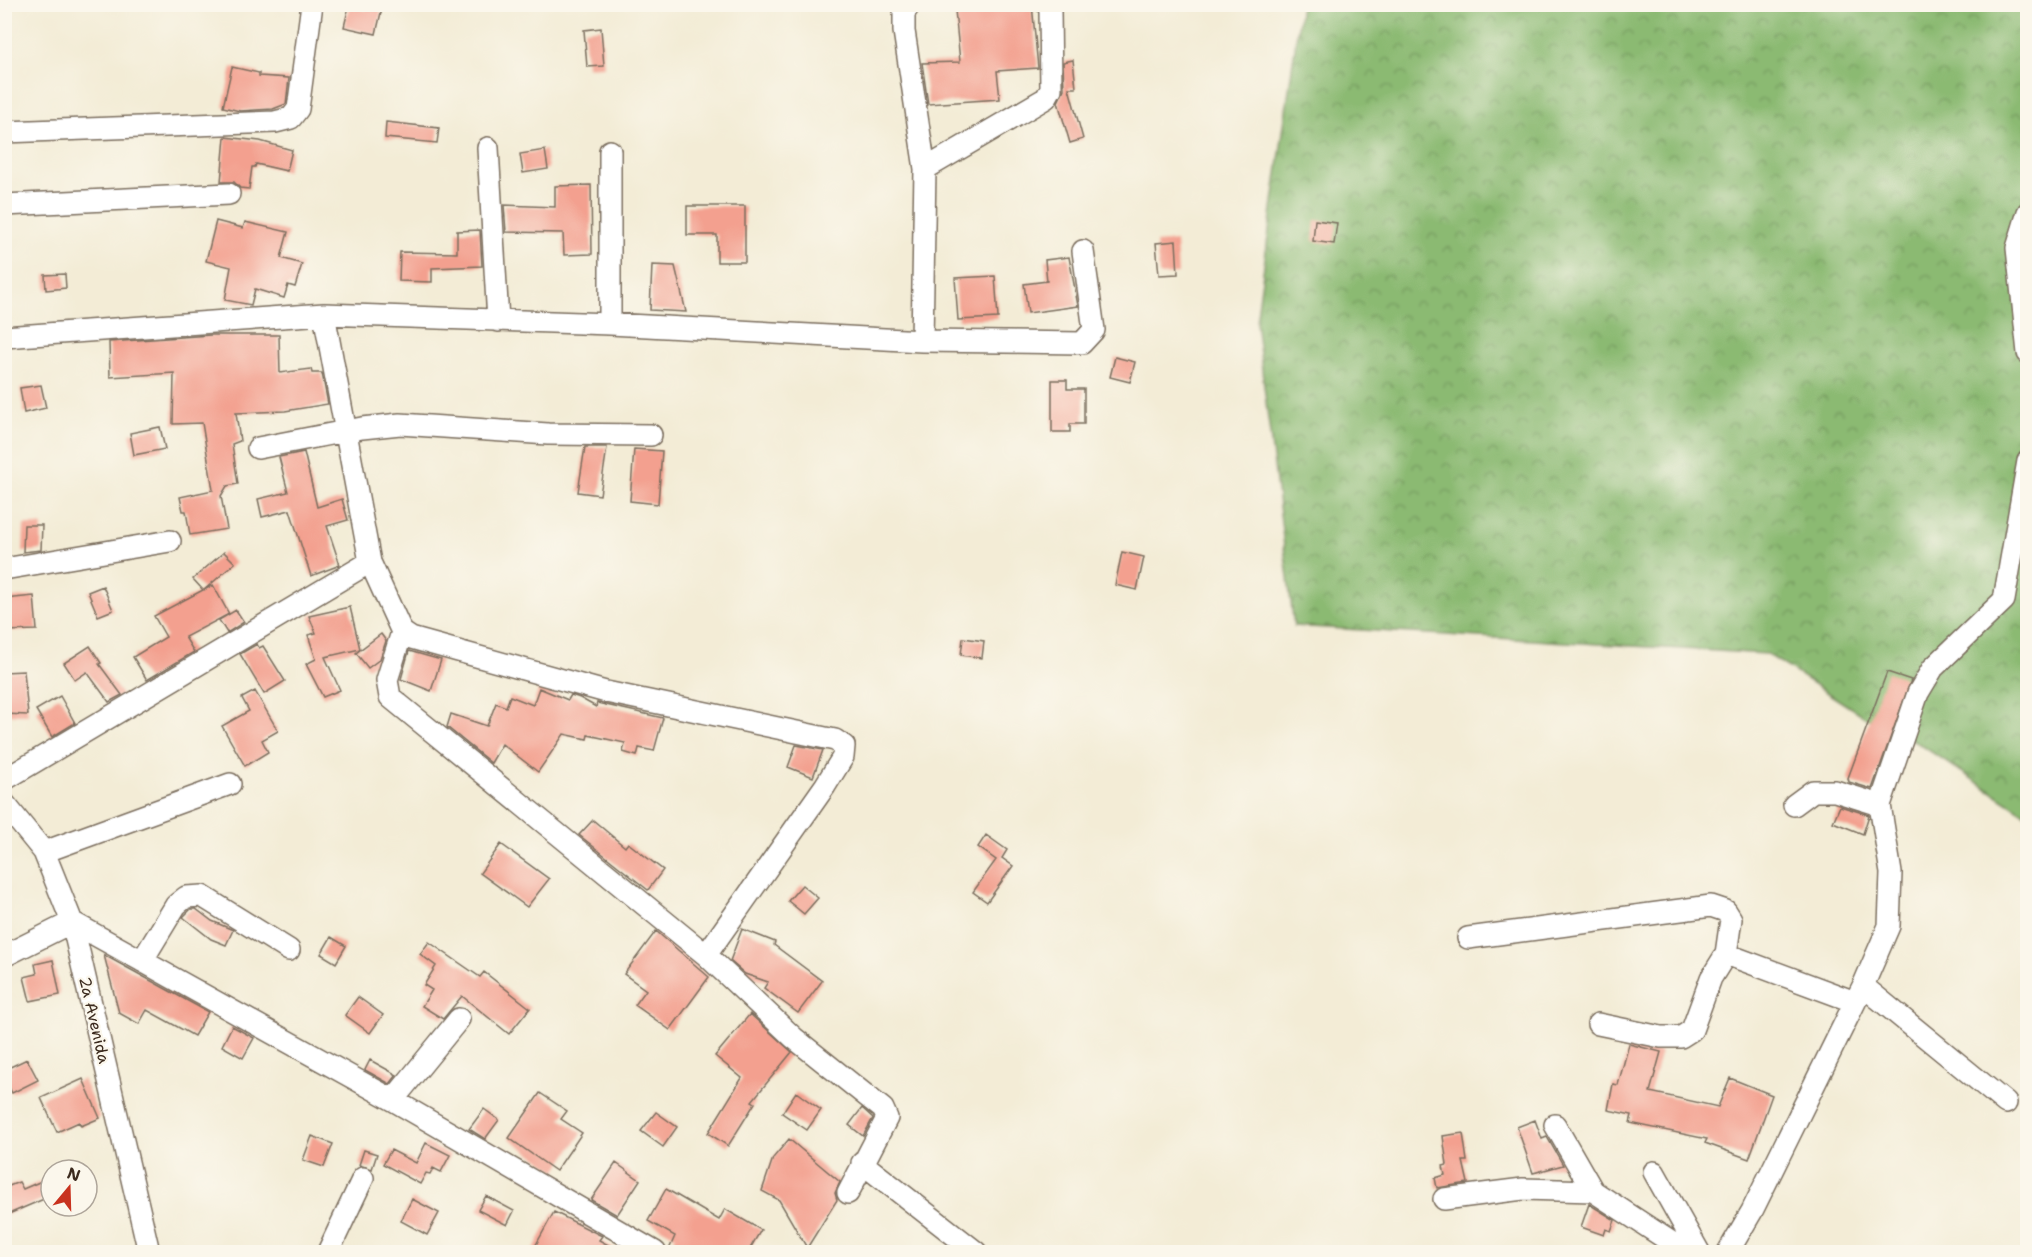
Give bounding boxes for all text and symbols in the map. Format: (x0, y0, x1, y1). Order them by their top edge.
street label: 2a Avenida (74, 975, 115, 1066)
north arrow (39, 1158, 99, 1218)
text: N (64, 1162, 83, 1186)

